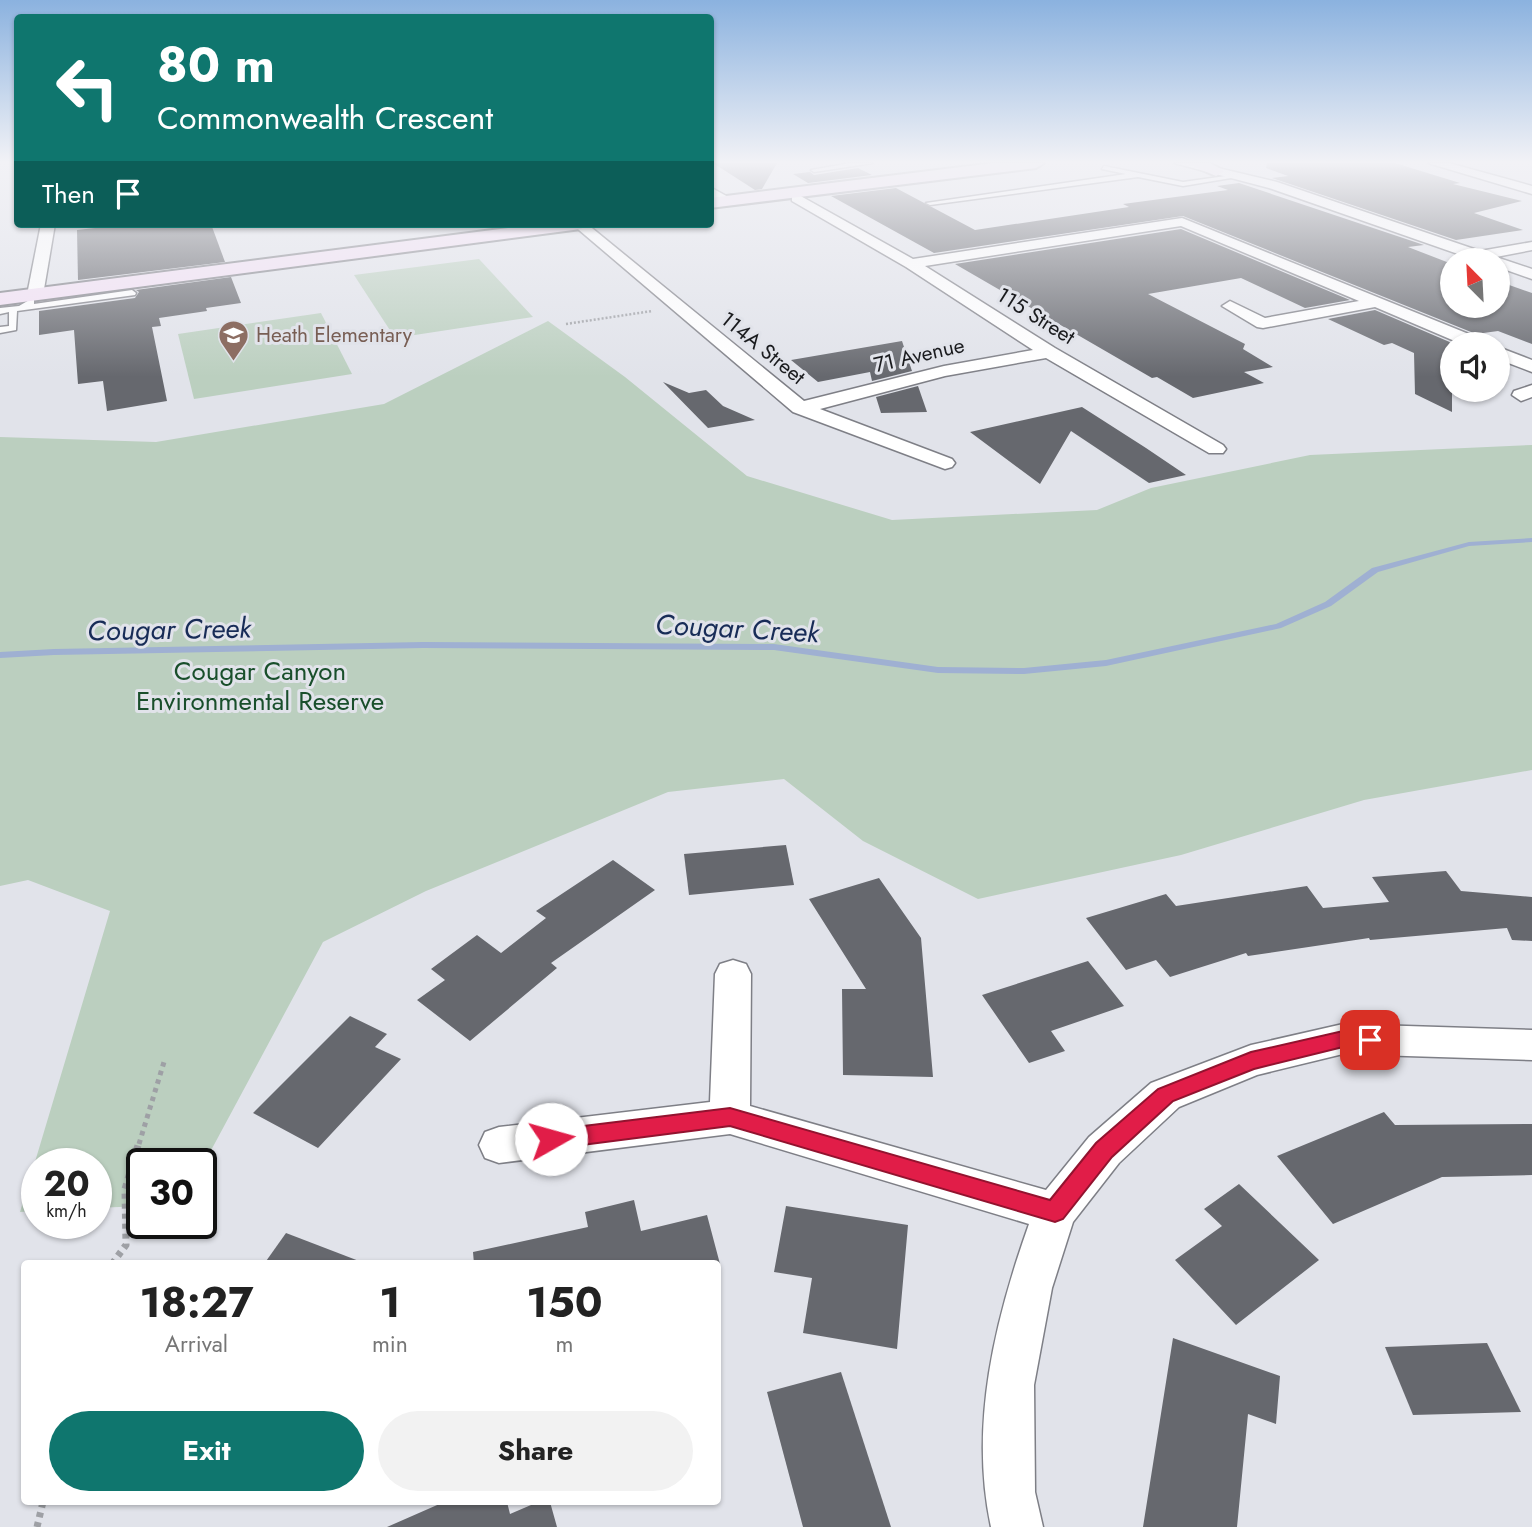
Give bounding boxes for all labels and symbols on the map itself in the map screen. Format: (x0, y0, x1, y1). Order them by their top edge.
north arrow (1440, 248, 1510, 318)
street label: 115 Street (991, 280, 1081, 352)
street label: 114A Street (714, 304, 812, 392)
school or university icon: Heath Elementary (216, 318, 250, 362)
place label: Heath Elementary (256, 320, 413, 350)
street label: 71 Avenue (871, 330, 967, 380)
water label: Cougar Creek (654, 604, 821, 653)
water label: Cougar Creek (87, 608, 252, 651)
park label: Cougar Canyon Environmental Reserve (136, 652, 384, 720)
pin (1340, 1010, 1400, 1070)
position arrow (514, 1102, 588, 1176)
speed limit sign: 30 (126, 1148, 217, 1239)

